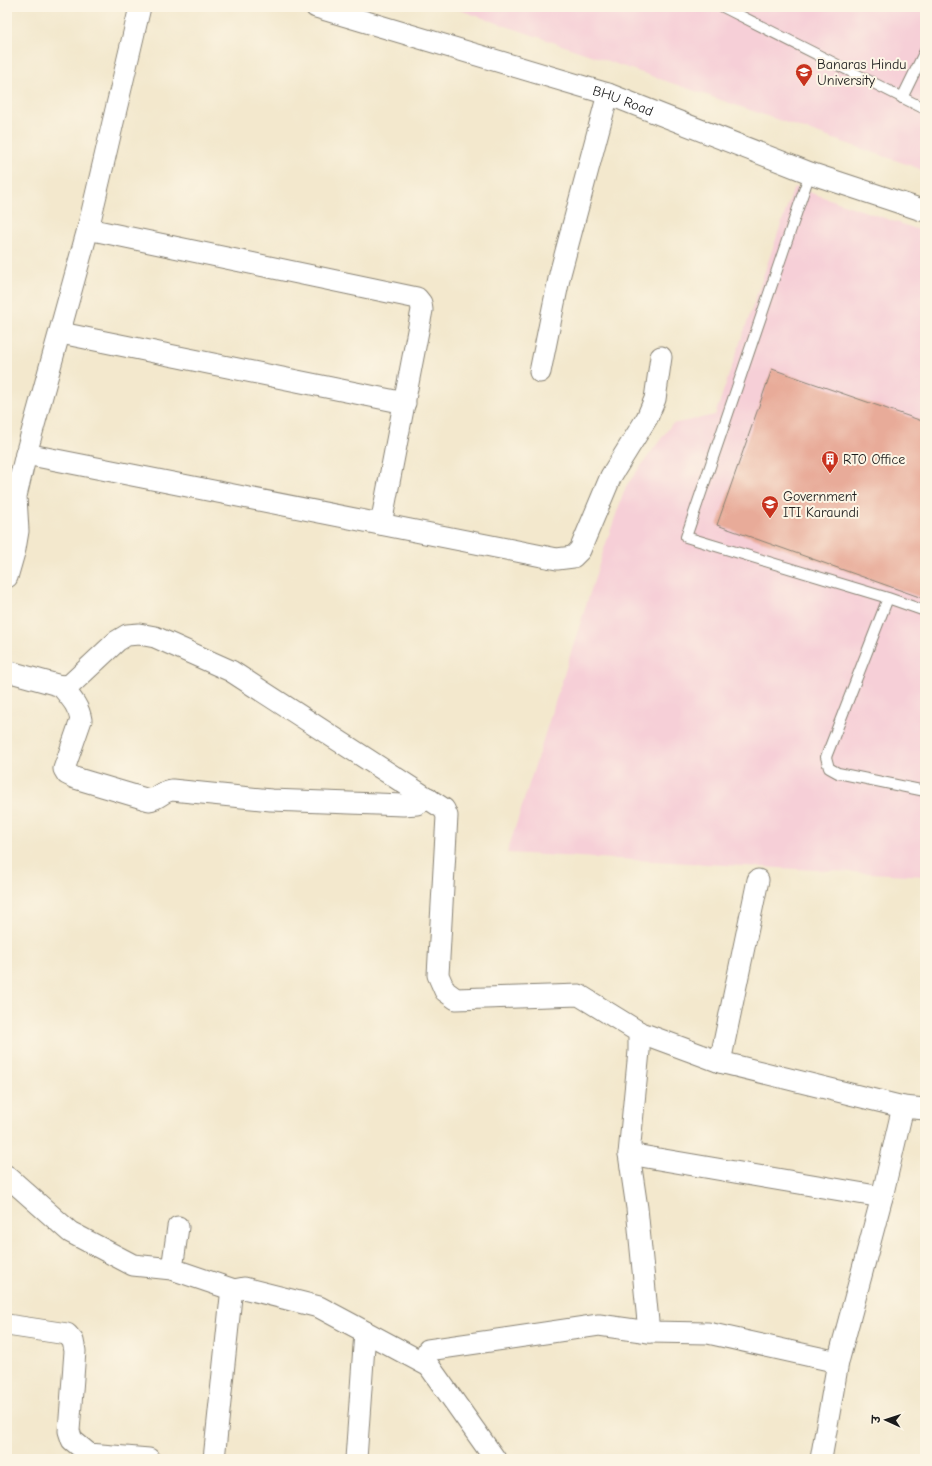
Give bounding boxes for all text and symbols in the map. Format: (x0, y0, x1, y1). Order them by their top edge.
place label: Banaras Hindu University (817, 56, 907, 89)
school or university icon: Banaras Hindu University (794, 62, 814, 87)
street label: BHU Road (591, 81, 656, 119)
building icon: RTO Office (820, 449, 840, 474)
place label: RTO Office (843, 451, 905, 468)
place label: Government ITI Karaundi (783, 488, 859, 521)
school or university icon: Government ITI Karaundi (760, 494, 780, 519)
north arrow (866, 1400, 906, 1440)
text: उ (870, 1414, 883, 1425)

